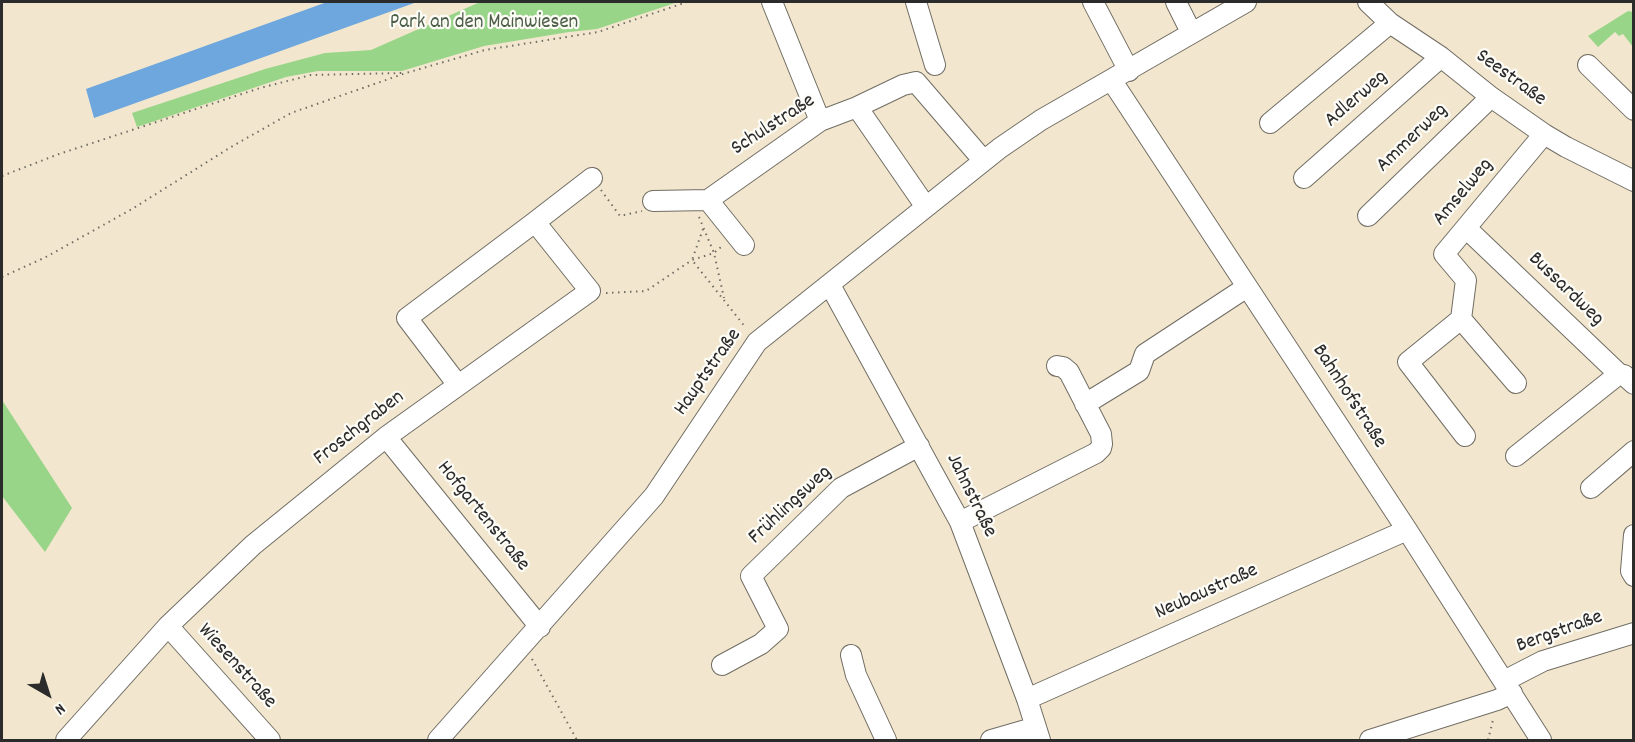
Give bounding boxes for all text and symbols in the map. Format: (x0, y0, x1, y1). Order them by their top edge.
park label: Park an den Mainwiesen (390, 11, 578, 37)
street label: Seestraße (1470, 45, 1550, 113)
street label: Adlerweg (1320, 66, 1394, 134)
street label: Schulstraße (727, 90, 821, 162)
street label: Ammerweg (1372, 99, 1454, 179)
street label: Amselweg (1428, 154, 1500, 232)
street label: Bussardweg (1522, 248, 1608, 332)
street label: Hauptstraße (670, 325, 748, 421)
street label: Bahnhofstraße (1305, 340, 1391, 454)
street label: Froschgraben (310, 386, 410, 472)
street label: Jahnstraße (939, 450, 1001, 542)
street label: Hofgartenstraße (430, 457, 534, 577)
street label: Frühlingsweg (744, 461, 838, 551)
street label: Neubaustraße (1152, 559, 1262, 627)
street label: Bergstraße (1514, 606, 1606, 660)
street label: Wiesenstraße (191, 619, 281, 715)
north arrow (18, 664, 78, 724)
text: N (49, 697, 70, 720)

